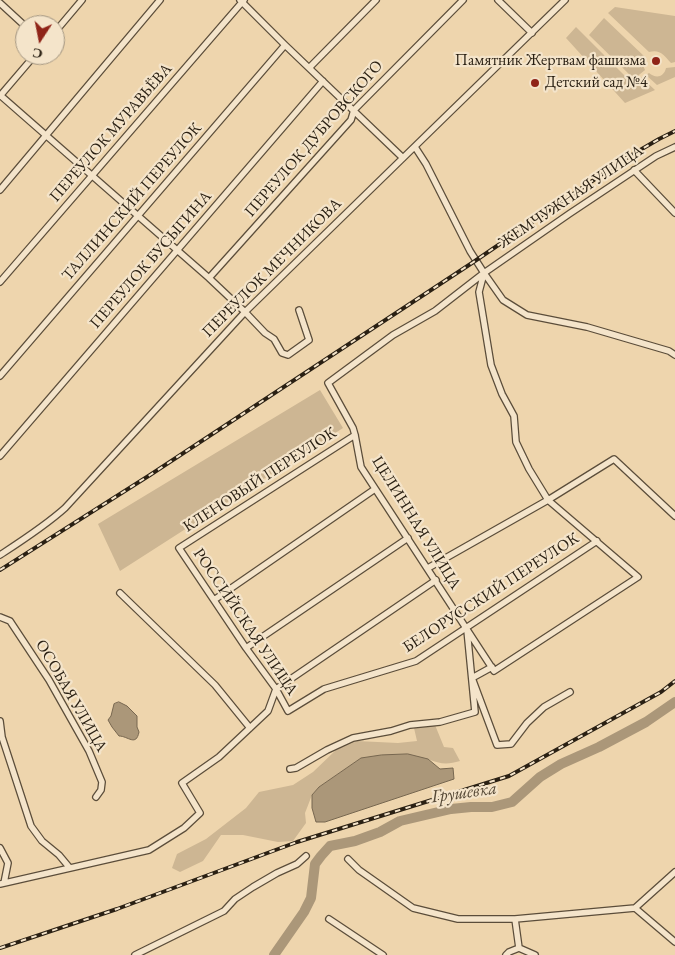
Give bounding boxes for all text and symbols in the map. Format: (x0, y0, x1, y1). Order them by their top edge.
north arrow (15, 15, 65, 65)
text: С (31, 44, 44, 64)
place label: Памятник Жертвам фашизма (455, 51, 646, 71)
marker: Памятник Жертвам фашизма (650, 55, 662, 67)
street label: ПЕРЕУЛОК ДУБРОВСКОГО (241, 57, 387, 221)
street label: ПЕРЕУЛОК МУРАВЬЁВА (46, 60, 176, 206)
place label: Детский сад №4 (545, 73, 648, 93)
marker: Детский сад №4 (529, 77, 541, 89)
street label: ТАЛЛИНСКИЙ ПЕРЕУЛОК (58, 119, 206, 285)
street label: ЖЕМЧУЖНАЯ УЛИЦА (495, 141, 647, 253)
street label: ПЕРЕУЛОК БУСЫГИНА (86, 187, 216, 333)
street label: ПЕРЕУЛОК МЕЧНИКОВА (198, 194, 346, 342)
street label: КЛЕНОВЫЙ ПЕРЕУЛОК (180, 423, 340, 537)
street label: ЦЕЛИННАЯ УЛИЦА (367, 453, 465, 593)
street label: БЕЛОРУССКИЙ ПЕРЕУЛОК (399, 529, 583, 657)
street label: РОССИЙСКАЯ УЛИЦА (189, 545, 301, 699)
street label: ОСОБАЯ УЛИЦА (31, 636, 111, 756)
water label: Грушевка (430, 778, 498, 808)

